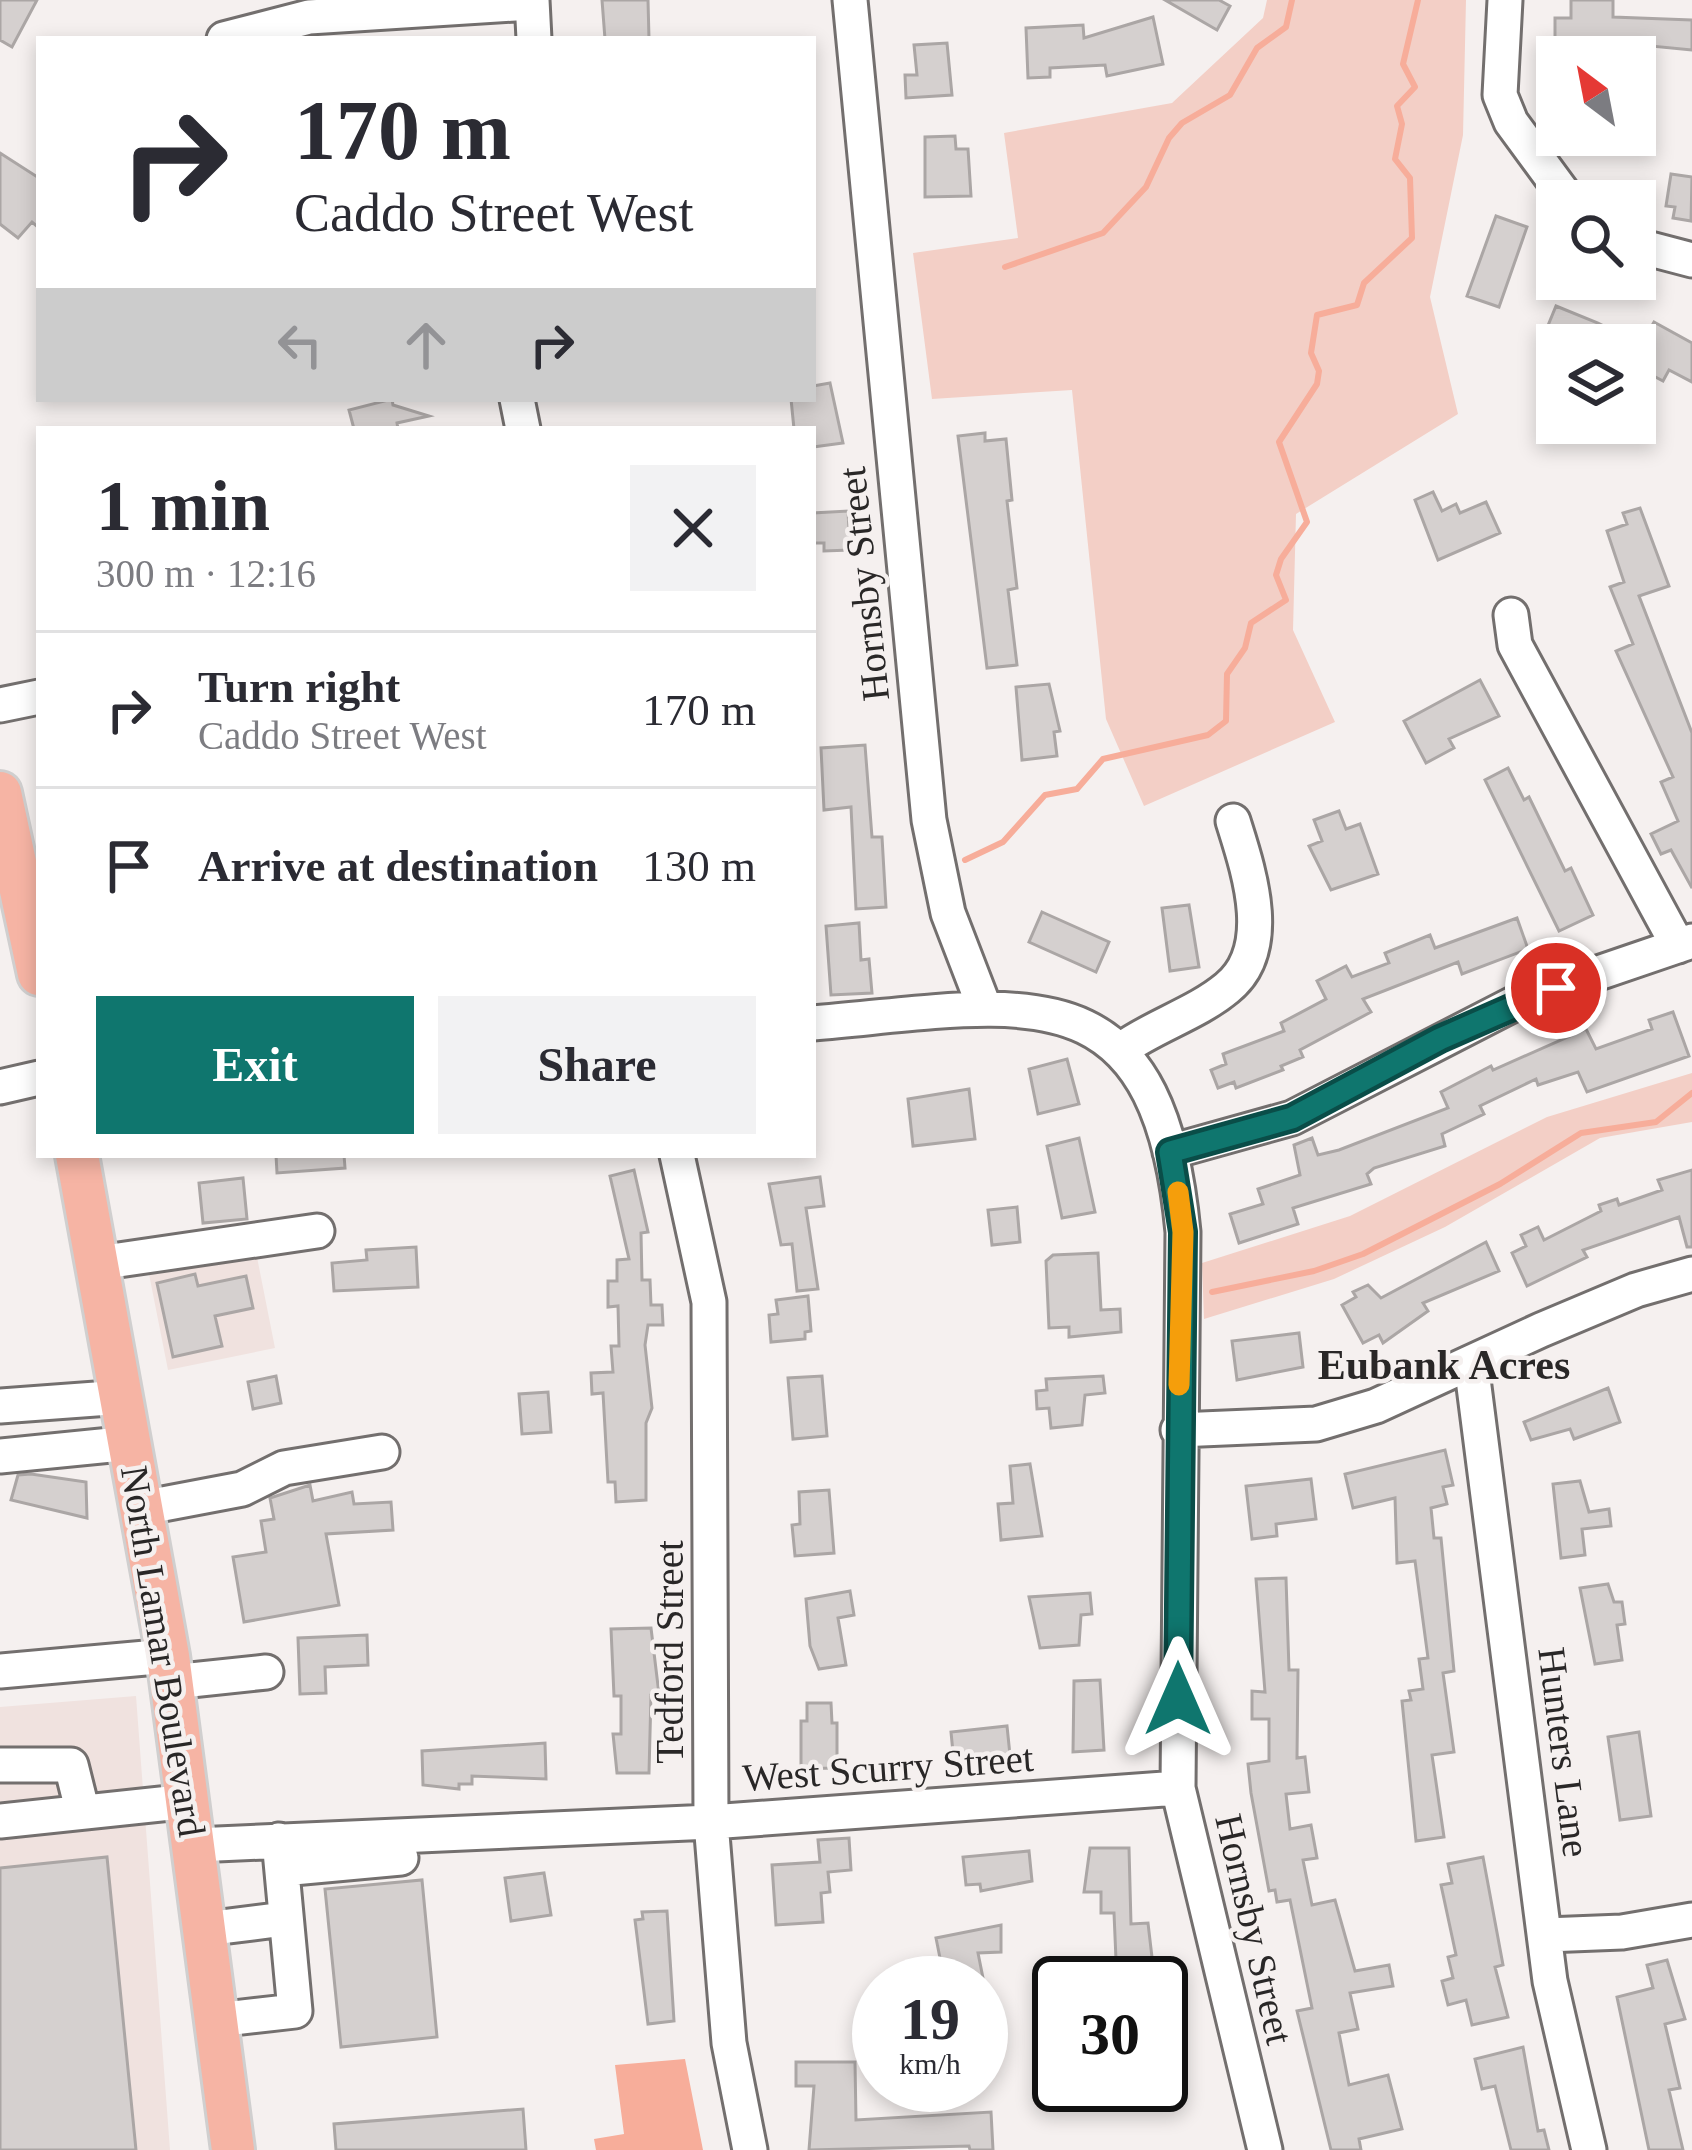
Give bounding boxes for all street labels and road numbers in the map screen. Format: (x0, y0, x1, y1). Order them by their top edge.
street label: Hornsby Street (830, 465, 898, 703)
street label: North Lamar Boulevard (113, 1463, 214, 1840)
street label: Tedford Street (648, 1540, 691, 1764)
street label: Hunters Lane (1530, 1645, 1599, 1859)
street label: West Scurry Street (741, 1736, 1035, 1800)
street label: Hornsby Street (1206, 1810, 1302, 2049)

